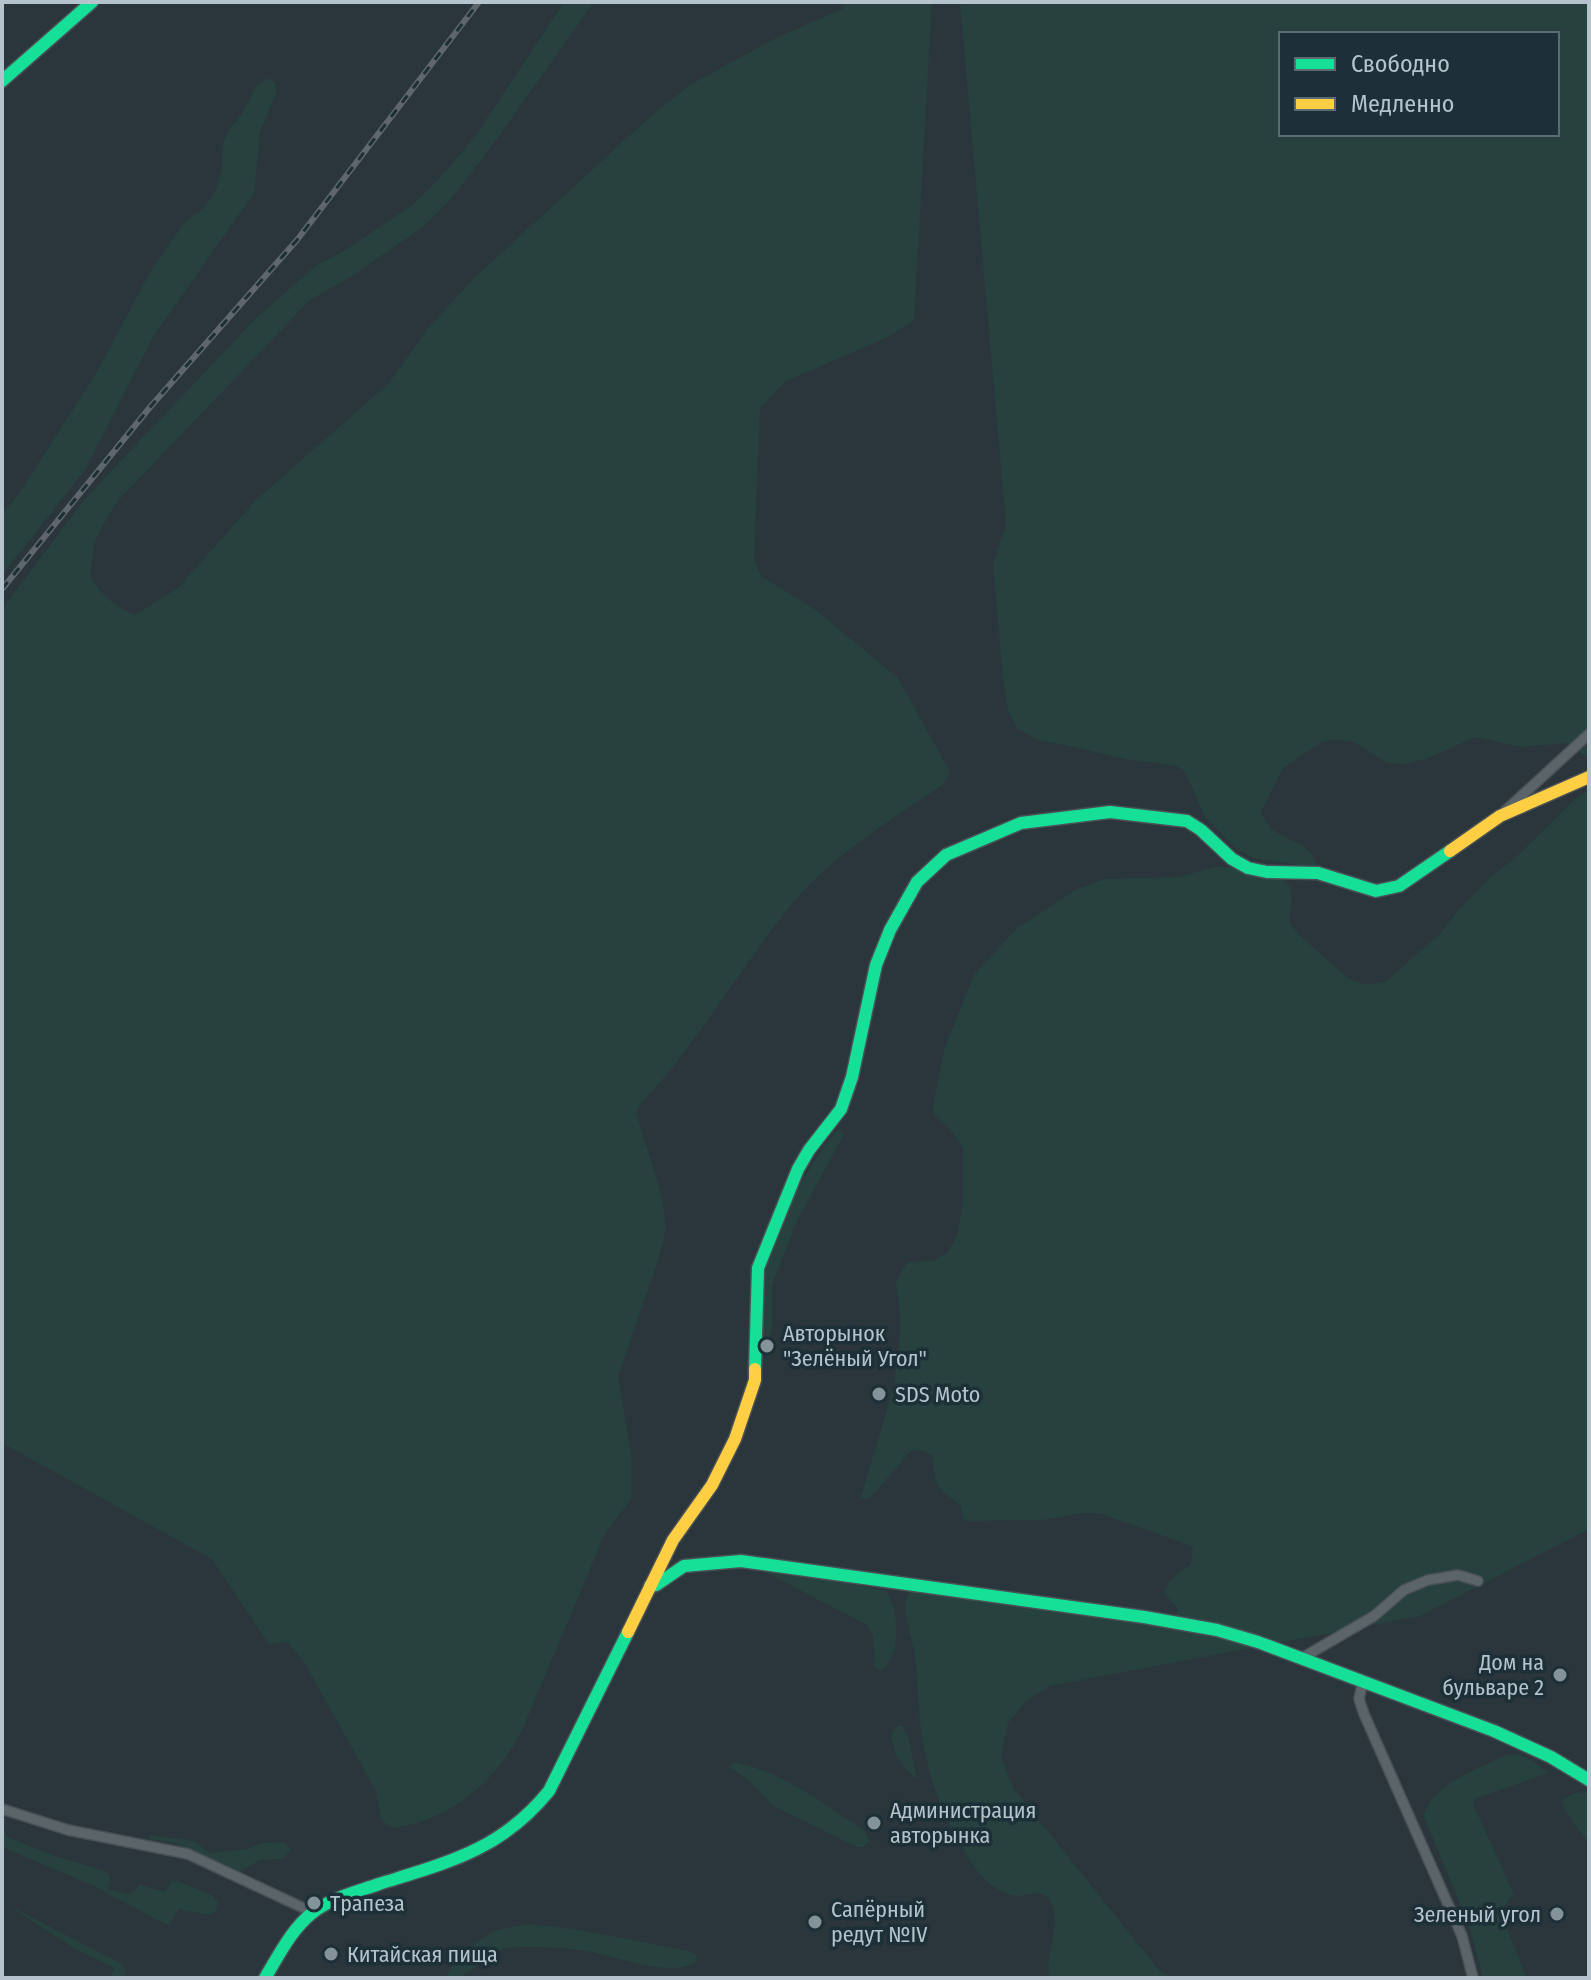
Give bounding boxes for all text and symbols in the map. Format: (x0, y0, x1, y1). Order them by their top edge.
legend (1279, 32, 1559, 136)
text: Свободно (1351, 50, 1450, 78)
text: Медленно (1351, 90, 1454, 118)
place label: Авторынок "Зелёный Угол" (783, 1320, 927, 1372)
marker: Авторынок "Зелёный Угол" (758, 1337, 776, 1355)
place label: SDS Moto (895, 1381, 980, 1408)
marker: SDS Moto (870, 1385, 888, 1403)
place label: Дом на бульваре 2 (1443, 1649, 1544, 1701)
marker: Дом на бульваре 2 (1551, 1666, 1569, 1684)
place label: Администрация авторынка (890, 1797, 1036, 1849)
marker: Администрация авторынка (865, 1814, 883, 1832)
place label: Трапеза (330, 1890, 405, 1917)
marker: Трапеза (305, 1894, 323, 1912)
place label: Сапёрный редут №IV (831, 1896, 928, 1948)
place label: Зеленый угол (1414, 1901, 1541, 1928)
marker: Зеленый угол (1548, 1905, 1566, 1923)
marker: Сапёрный редут №IV (806, 1913, 824, 1931)
place label: Китайская пища (347, 1941, 498, 1968)
marker: Китайская пища (322, 1945, 340, 1963)

